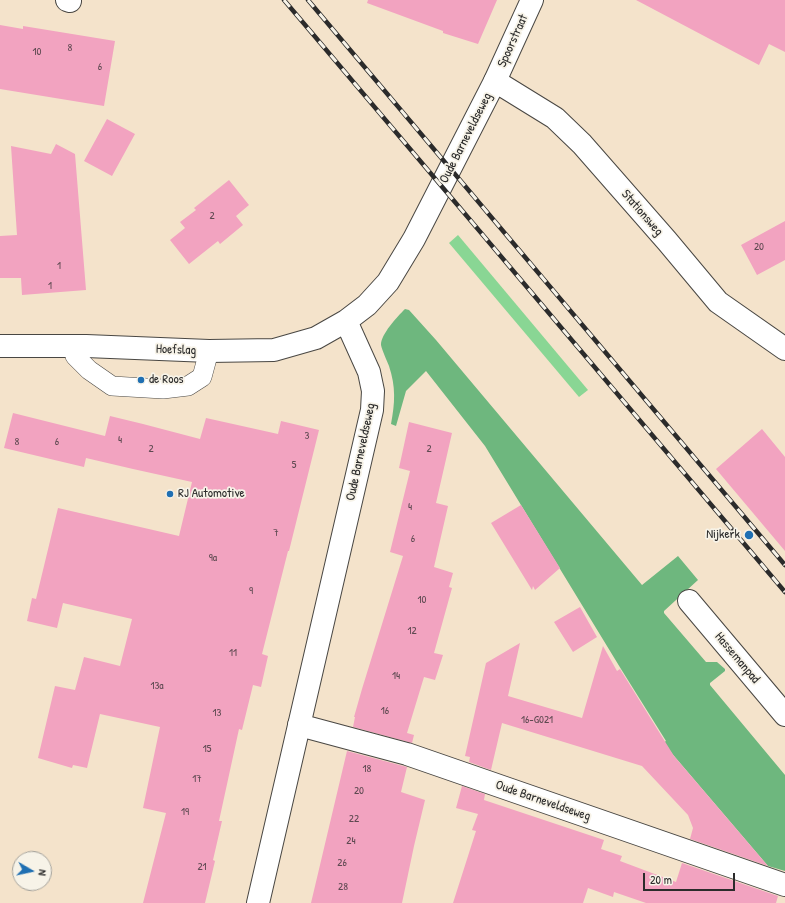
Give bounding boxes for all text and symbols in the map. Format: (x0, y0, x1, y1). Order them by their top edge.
street label: Spoorstraat (494, 12, 532, 70)
house number: 8 (68, 41, 72, 55)
house number: 10 (33, 45, 41, 59)
house number: 6 (98, 60, 102, 74)
street label: Oude Barneveldseweg (436, 90, 496, 186)
street label: Stationsweg (618, 187, 666, 239)
house number: 2 (209, 209, 215, 223)
house number: 20 (754, 240, 764, 254)
house number: 1 (57, 259, 61, 273)
house number: 1 (48, 279, 52, 293)
street label: Hoefslag (155, 341, 197, 359)
place label: de Roos (149, 372, 184, 388)
marker: de Roos (136, 375, 146, 385)
street label: Oude Barneveldseweg (343, 402, 379, 502)
house number: 3 (305, 429, 309, 443)
house number: 4 (118, 433, 122, 447)
house number: 8 (15, 435, 19, 449)
house number: 6 (55, 435, 59, 449)
house number: 2 (148, 442, 154, 456)
house number: 2 (426, 442, 432, 456)
house number: 5 (292, 458, 296, 472)
place label: RJ Automotive (178, 486, 245, 502)
marker: RJ Automotive (165, 489, 175, 499)
house number: 4 (408, 500, 412, 514)
house number: 7 (273, 526, 279, 540)
place label: Nijkerk (706, 527, 740, 543)
marker: Nijkerk (743, 529, 755, 541)
house number: 6 (411, 532, 415, 546)
house number: 9a (209, 551, 217, 565)
house number: 9 (249, 584, 253, 598)
house number: 10 (418, 593, 426, 607)
house number: 12 (407, 624, 417, 638)
street label: Hassemanpad (711, 629, 763, 687)
house number: 11 (229, 646, 237, 660)
house number: 14 (392, 669, 400, 683)
house number: 13a (150, 679, 164, 693)
house number: 16 (381, 704, 389, 718)
house number: 13 (213, 706, 221, 720)
house number: 16-G021 (521, 713, 553, 727)
house number: 15 (203, 742, 211, 756)
house number: 18 (363, 762, 371, 776)
house number: 17 (192, 772, 202, 786)
street label: Oude Barneveldseweg (493, 777, 593, 825)
house number: 20 (354, 784, 364, 798)
house number: 19 (181, 805, 189, 819)
house number: 22 (349, 812, 359, 826)
house number: 24 (346, 834, 356, 848)
north arrow (12, 851, 52, 891)
house number: 26 (337, 856, 347, 870)
house number: 21 (197, 860, 207, 874)
scale bar (645, 865, 737, 891)
text: N (35, 869, 50, 877)
text: 20 m (650, 871, 672, 888)
house number: 28 (338, 880, 348, 894)

